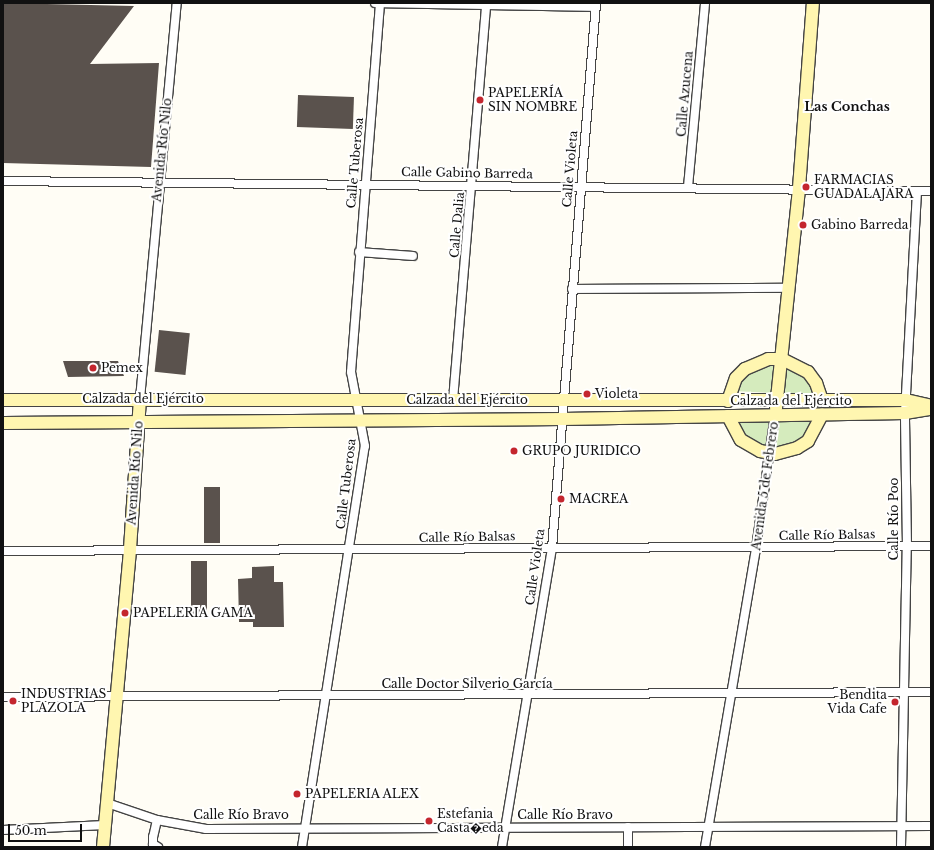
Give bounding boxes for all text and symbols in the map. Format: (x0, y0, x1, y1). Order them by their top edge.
street label: Calle Azucena (674, 50, 696, 138)
place label: PAPELERÍA SIN NOMBRE (488, 86, 577, 114)
marker: PAPELERÍA SIN NOMBRE (475, 95, 485, 105)
street label: Avenida Río Nilo (149, 97, 175, 203)
district label: Las Conchas (804, 99, 890, 115)
street label: Calle Tuberosa (344, 117, 366, 209)
street label: Calle Violeta (559, 130, 581, 208)
street label: Calle Gabino Barreda (401, 165, 533, 181)
place label: FARMACIAS GUADALAJARA (814, 173, 914, 201)
marker: FARMACIAS GUADALAJARA (801, 182, 811, 192)
street label: Calle Dalia (447, 191, 467, 259)
place label: Gabino Barreda (811, 218, 908, 232)
marker: Gabino Barreda (798, 220, 808, 230)
place label: Pemex (101, 361, 143, 375)
marker: Pemex (88, 363, 98, 373)
place label: Violeta (595, 387, 638, 401)
marker: Violeta (582, 389, 592, 399)
street label: Calzada del Ejército (82, 392, 204, 406)
street label: Calzada del Ejército (406, 393, 528, 407)
street label: Calzada del Ejército (730, 394, 852, 408)
street label: Avenida Río Nilo (124, 420, 146, 526)
street label: Avenida 5 de Febrero (749, 421, 781, 551)
street label: Calle Tuberosa (333, 438, 359, 530)
place label: GRUPO JURIDICO (522, 444, 641, 458)
marker: GRUPO JURIDICO (509, 446, 519, 456)
street label: Calle Río Poo (887, 478, 901, 560)
place label: MACREA (569, 492, 628, 506)
marker: MACREA (556, 494, 566, 504)
street label: Calle Río Balsas (779, 527, 875, 543)
street label: Calle Violeta (522, 528, 548, 606)
street label: Calle Río Balsas (419, 529, 515, 545)
place label: PAPELERIA GAMA (133, 606, 253, 620)
marker: PAPELERIA GAMA (120, 608, 130, 618)
street label: Calle Doctor Silverio García (381, 677, 553, 691)
place label: INDUSTRIAS PLAZOLA (21, 687, 106, 715)
place label: Bendita Vida Cafe (827, 688, 887, 716)
marker: INDUSTRIAS PLAZOLA (8, 696, 18, 706)
marker: Bendita Vida Cafe (890, 697, 900, 707)
place label: PAPELERIA ALEX (305, 787, 420, 801)
marker: PAPELERIA ALEX (292, 789, 302, 799)
place label: Estefania Casta�eda (437, 807, 504, 835)
street label: Calle Río Bravo (193, 808, 289, 822)
street label: Calle Río Bravo (517, 808, 613, 822)
scale bar (10, 816, 84, 842)
marker: Estefania Casta�eda (424, 816, 434, 826)
text: 50 m (15, 823, 47, 838)

